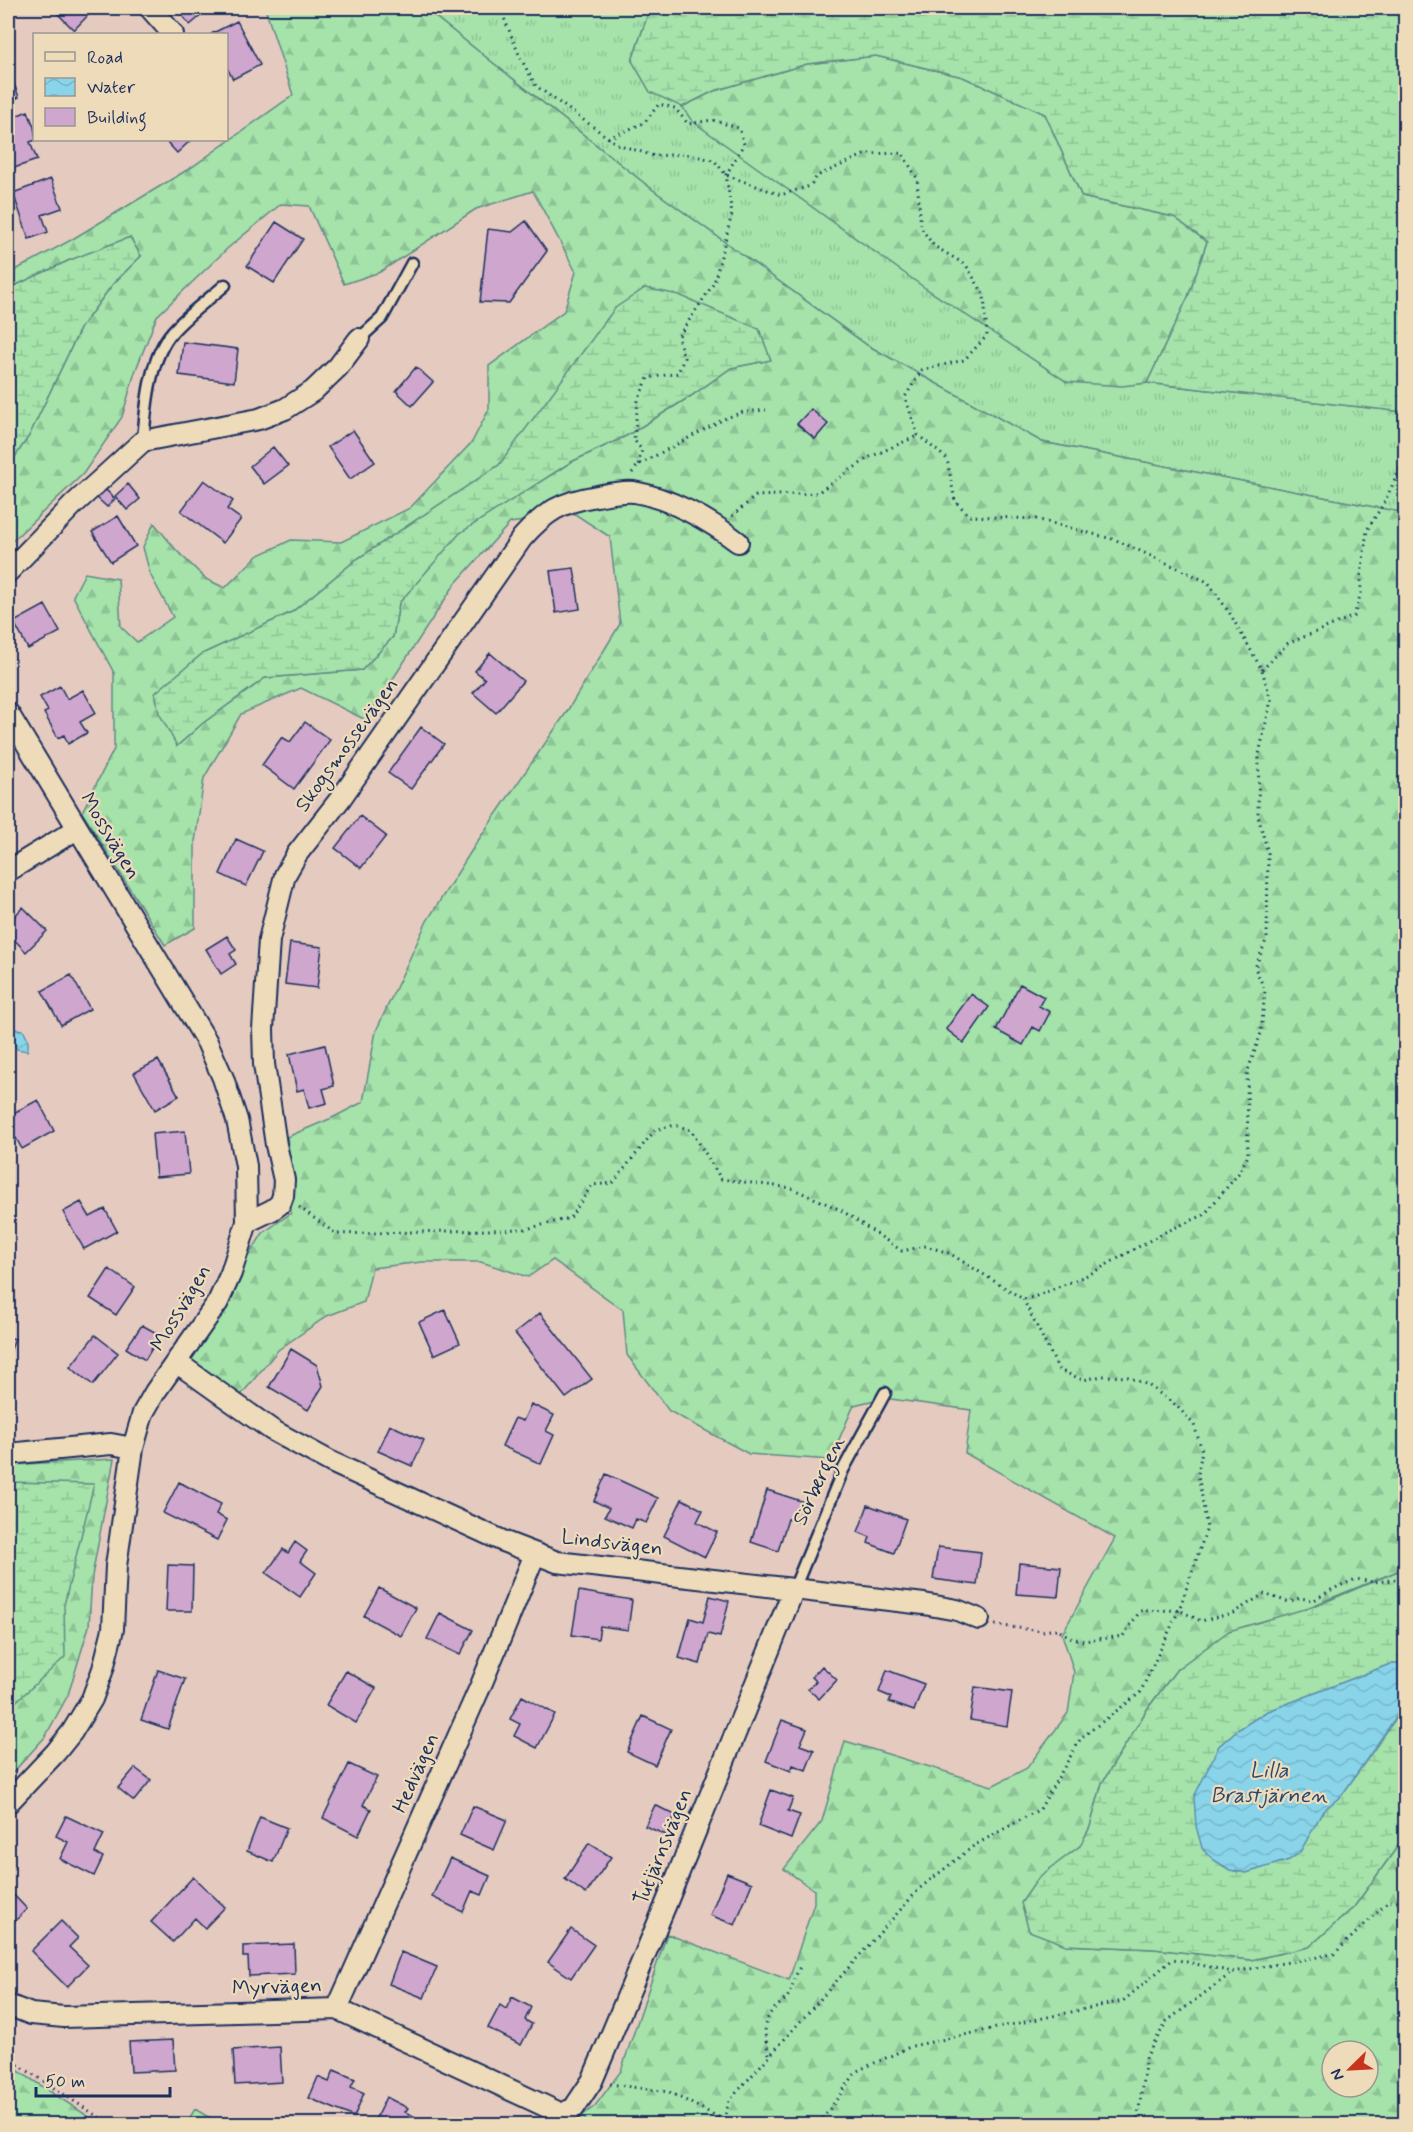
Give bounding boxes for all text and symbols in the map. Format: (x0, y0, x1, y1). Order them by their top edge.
legend (33, 33, 228, 141)
text: Road (87, 46, 123, 70)
text: Water (87, 76, 136, 100)
text: Building (87, 106, 147, 132)
street label: Skogsmossevägen (289, 672, 406, 818)
street label: Mossvägen (73, 787, 147, 885)
street label: Mossvägen (144, 1259, 218, 1357)
street label: Sörbergen (786, 1431, 854, 1531)
street label: Lindsvägen (560, 1523, 664, 1563)
street label: Hedvägen (386, 1728, 446, 1818)
water label: Lilla Brastjärnen (1210, 1757, 1328, 1810)
street label: Tutjärnsvägen (627, 1785, 699, 1909)
street label: Myrvägen (232, 1971, 322, 2003)
north arrow (1320, 2039, 1380, 2099)
scale bar (36, 2060, 170, 2098)
text: N (1326, 2065, 1349, 2084)
text: 50 m (45, 2070, 85, 2094)

